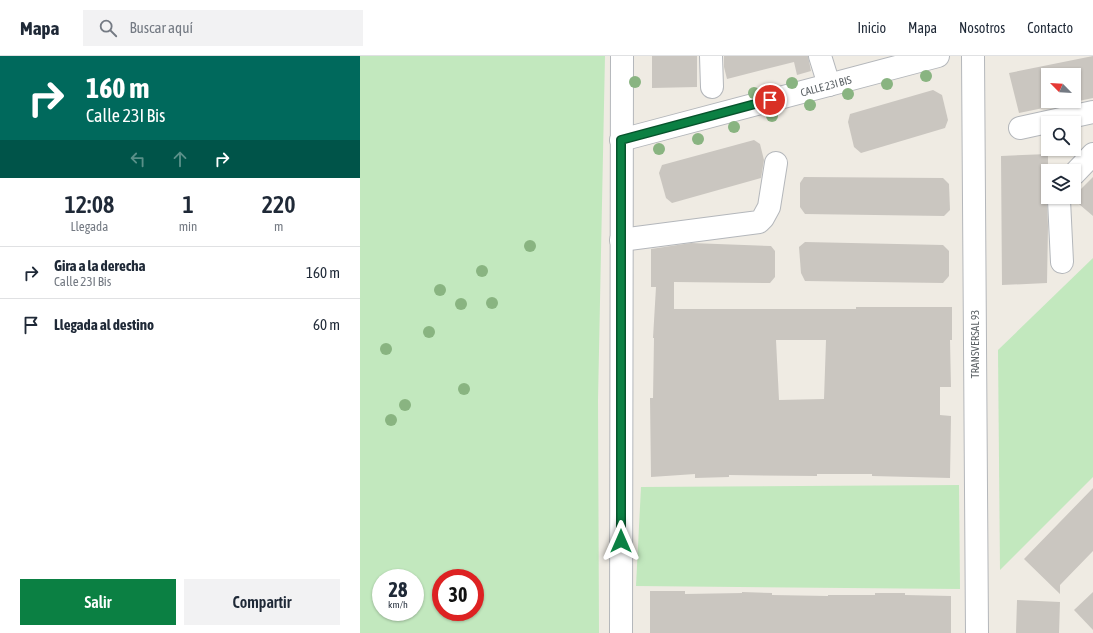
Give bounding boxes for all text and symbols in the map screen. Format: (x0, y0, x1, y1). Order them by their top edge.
search box (83, 10, 363, 46)
text: Mapa (20, 17, 59, 39)
icon: search (97, 17, 119, 39)
text: Buscar aquí (129, 19, 193, 36)
text: Inicio (857, 20, 886, 36)
text: Mapa (908, 20, 937, 36)
text: Nosotros (959, 20, 1005, 36)
text: Contacto (1027, 20, 1073, 36)
north arrow (1041, 68, 1081, 108)
map controls (1041, 68, 1081, 204)
icon: right (20, 72, 72, 124)
text: 160 m (86, 72, 149, 104)
street label: CALLE 23I BIS (799, 73, 853, 99)
pin (753, 83, 787, 117)
icon: arrive (759, 89, 781, 111)
text: Calle 23I Bis (86, 105, 165, 126)
button: search (1041, 116, 1081, 156)
icon: left (127, 148, 149, 170)
icon: ahead (169, 148, 191, 170)
icon: right (211, 148, 233, 170)
button: layers (1041, 164, 1081, 204)
text: 12:08 (64, 191, 114, 218)
text: 1 (182, 191, 194, 218)
text: 220 (262, 191, 296, 218)
text: Llegada (70, 219, 108, 234)
text: min (179, 219, 197, 234)
text: m (274, 219, 283, 234)
text: Gira a la derecha (54, 257, 145, 274)
icon: right (20, 262, 42, 284)
text: 160 m (306, 264, 340, 281)
text: Calle 23I Bis (54, 274, 111, 289)
street label: TRANSVERSAL 93 (969, 310, 981, 378)
icon: arrive (20, 314, 42, 336)
text: Llegada al destino (54, 316, 154, 333)
text: 60 m (313, 316, 340, 333)
position arrow (600, 520, 642, 562)
speed limit sign: 30 (432, 569, 484, 621)
text: 28 (389, 578, 407, 601)
button: Salir (20, 579, 176, 625)
button: Compartir (184, 579, 340, 625)
text: km/h (388, 599, 408, 610)

